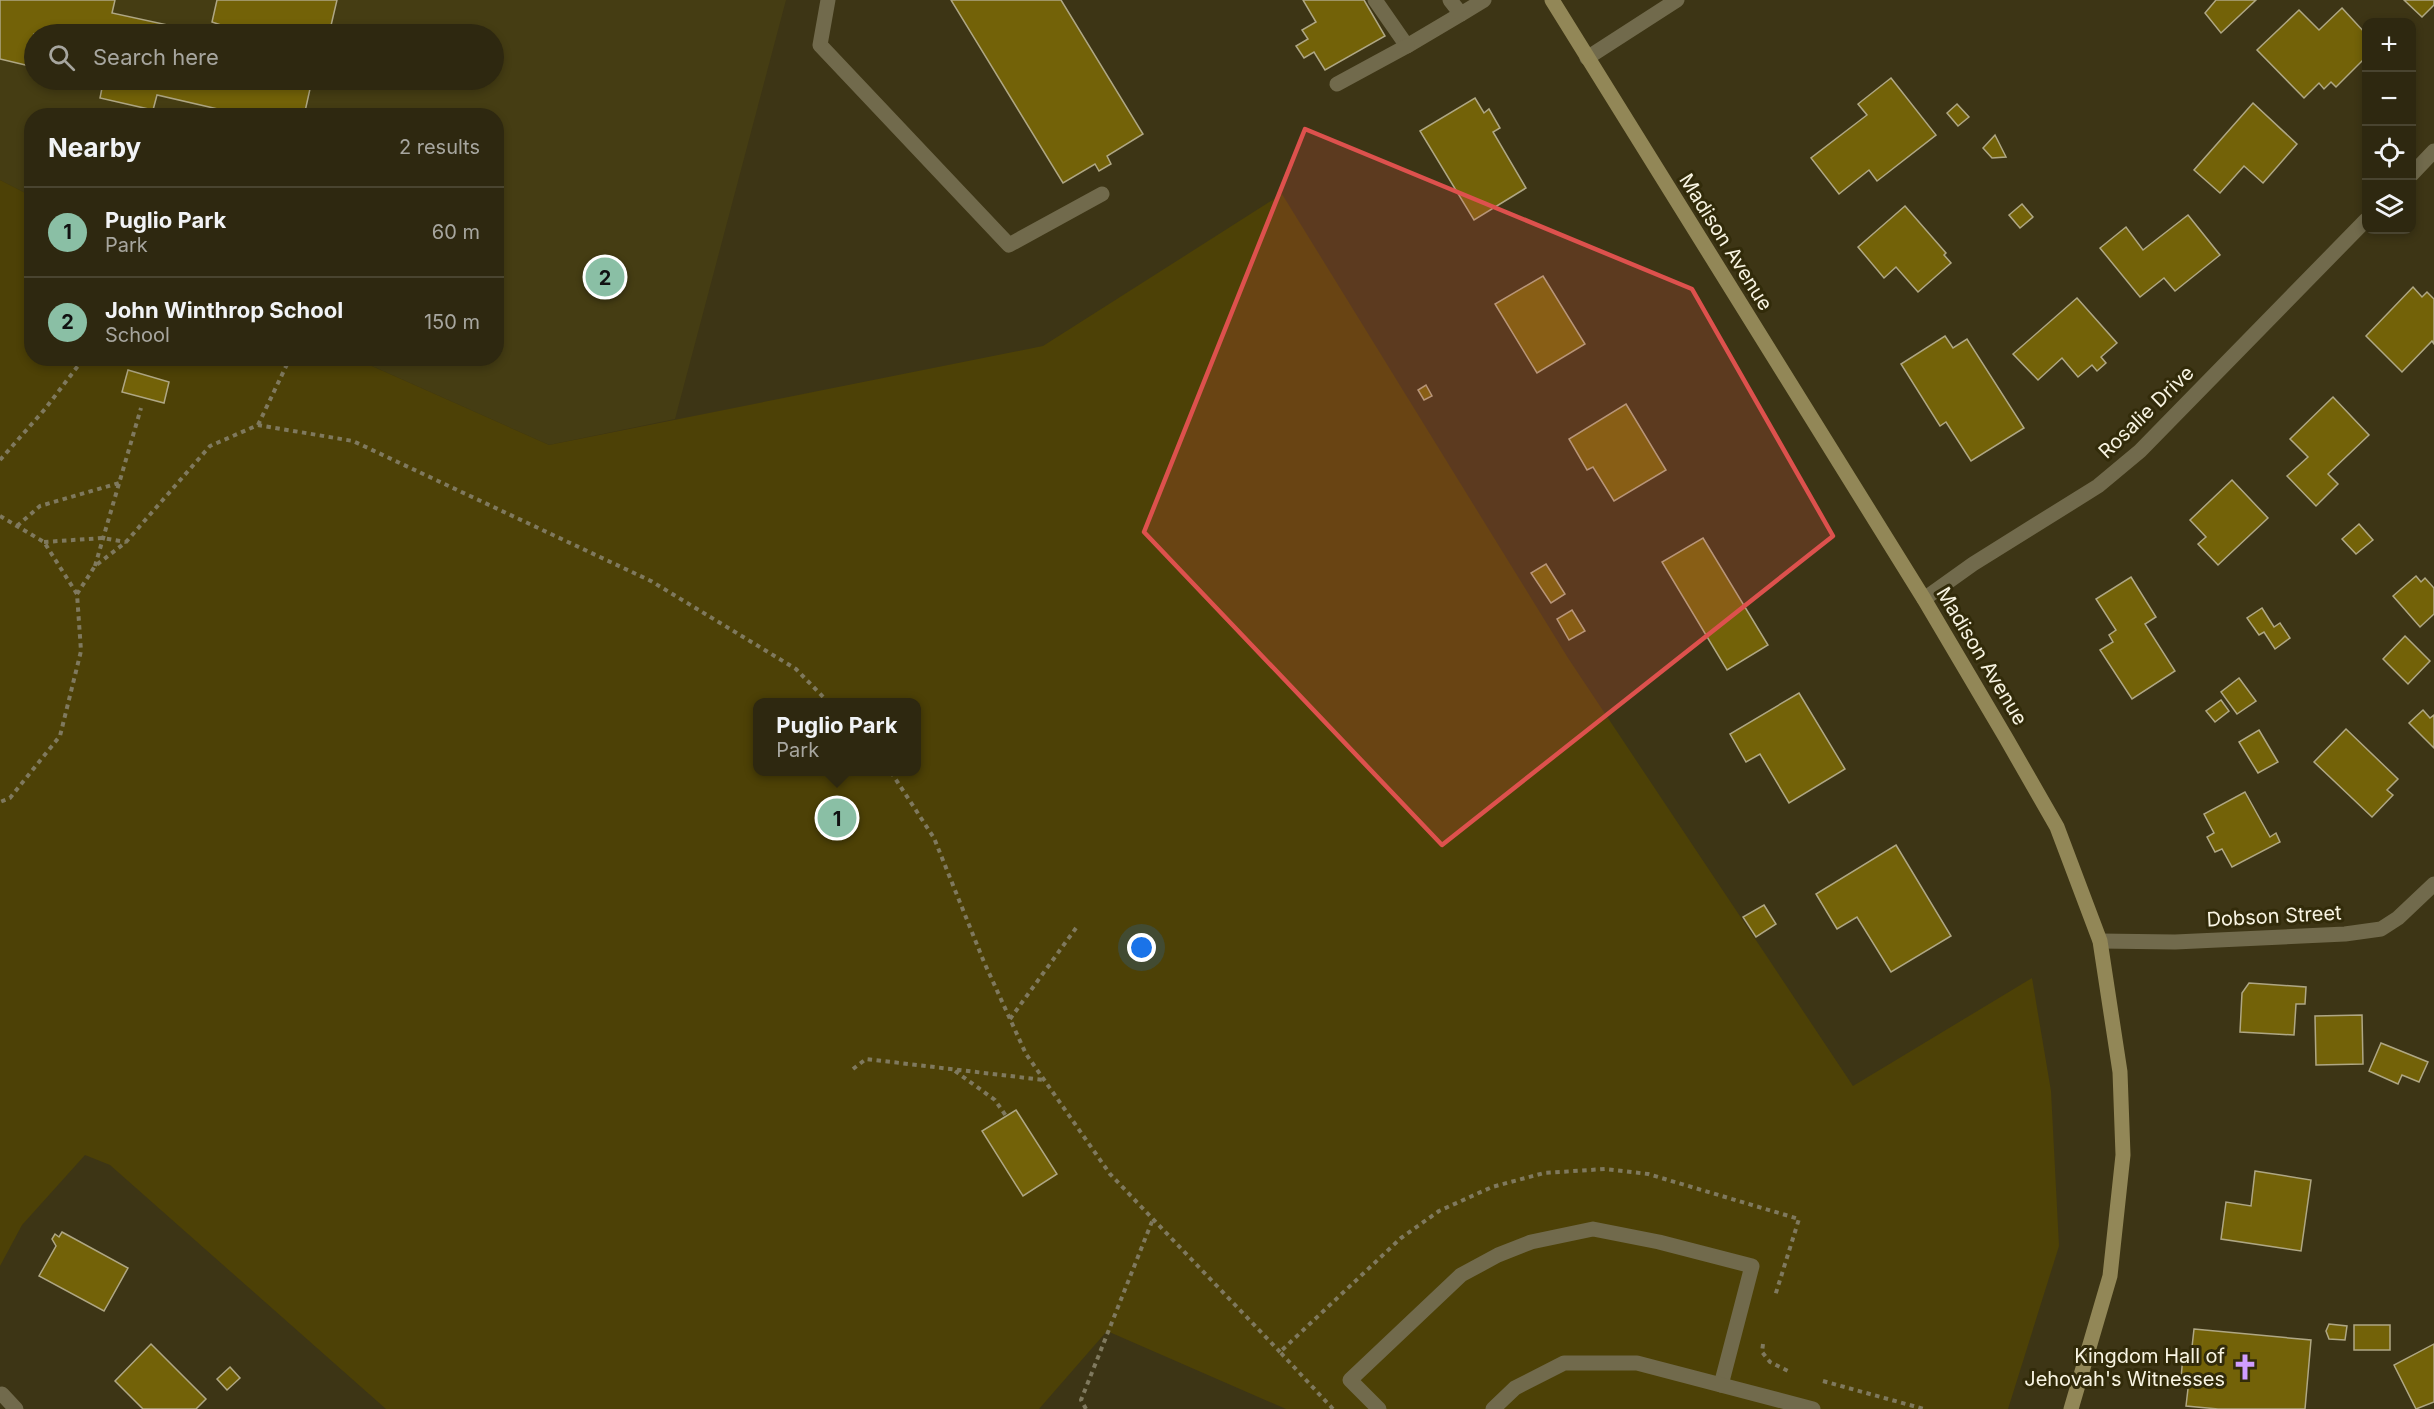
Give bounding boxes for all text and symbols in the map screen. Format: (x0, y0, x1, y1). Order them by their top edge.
map controls (2362, 18, 2416, 234)
button: + (2362, 18, 2416, 72)
search box (24, 24, 504, 90)
icon: search (45, 41, 78, 74)
text: Search here (93, 44, 219, 70)
button: − (2362, 72, 2416, 126)
button: locate (2362, 126, 2416, 180)
text: Nearby (48, 132, 141, 163)
text: 2 results (399, 135, 480, 159)
street label: Madison Avenue (1674, 169, 1778, 315)
button: layers (2362, 180, 2416, 234)
text: Puglio Park (105, 207, 226, 233)
text: 1 (63, 220, 72, 244)
text: 60 m (432, 220, 480, 244)
text: Park (105, 233, 148, 257)
pin: 2 (586, 254, 624, 300)
text: John Winthrop School (105, 297, 343, 323)
text: 2 (61, 310, 74, 334)
text: 150 m (424, 310, 480, 334)
text: School (105, 323, 170, 347)
street label: Rosalie Drive (2093, 361, 2199, 463)
street label: Madison Avenue (1931, 583, 2033, 729)
popup (753, 698, 921, 776)
text: Puglio Park (776, 712, 898, 738)
text: Park (776, 738, 819, 762)
pin: 1 (818, 796, 856, 840)
street label: Dobson Street (2206, 900, 2343, 932)
your location (1127, 933, 1156, 962)
place label: Kingdom Hall of Jehovah's Witnesses (2024, 1344, 2226, 1391)
church icon: Kingdom Hall of Jehovah's Witnesses (2230, 1352, 2260, 1382)

